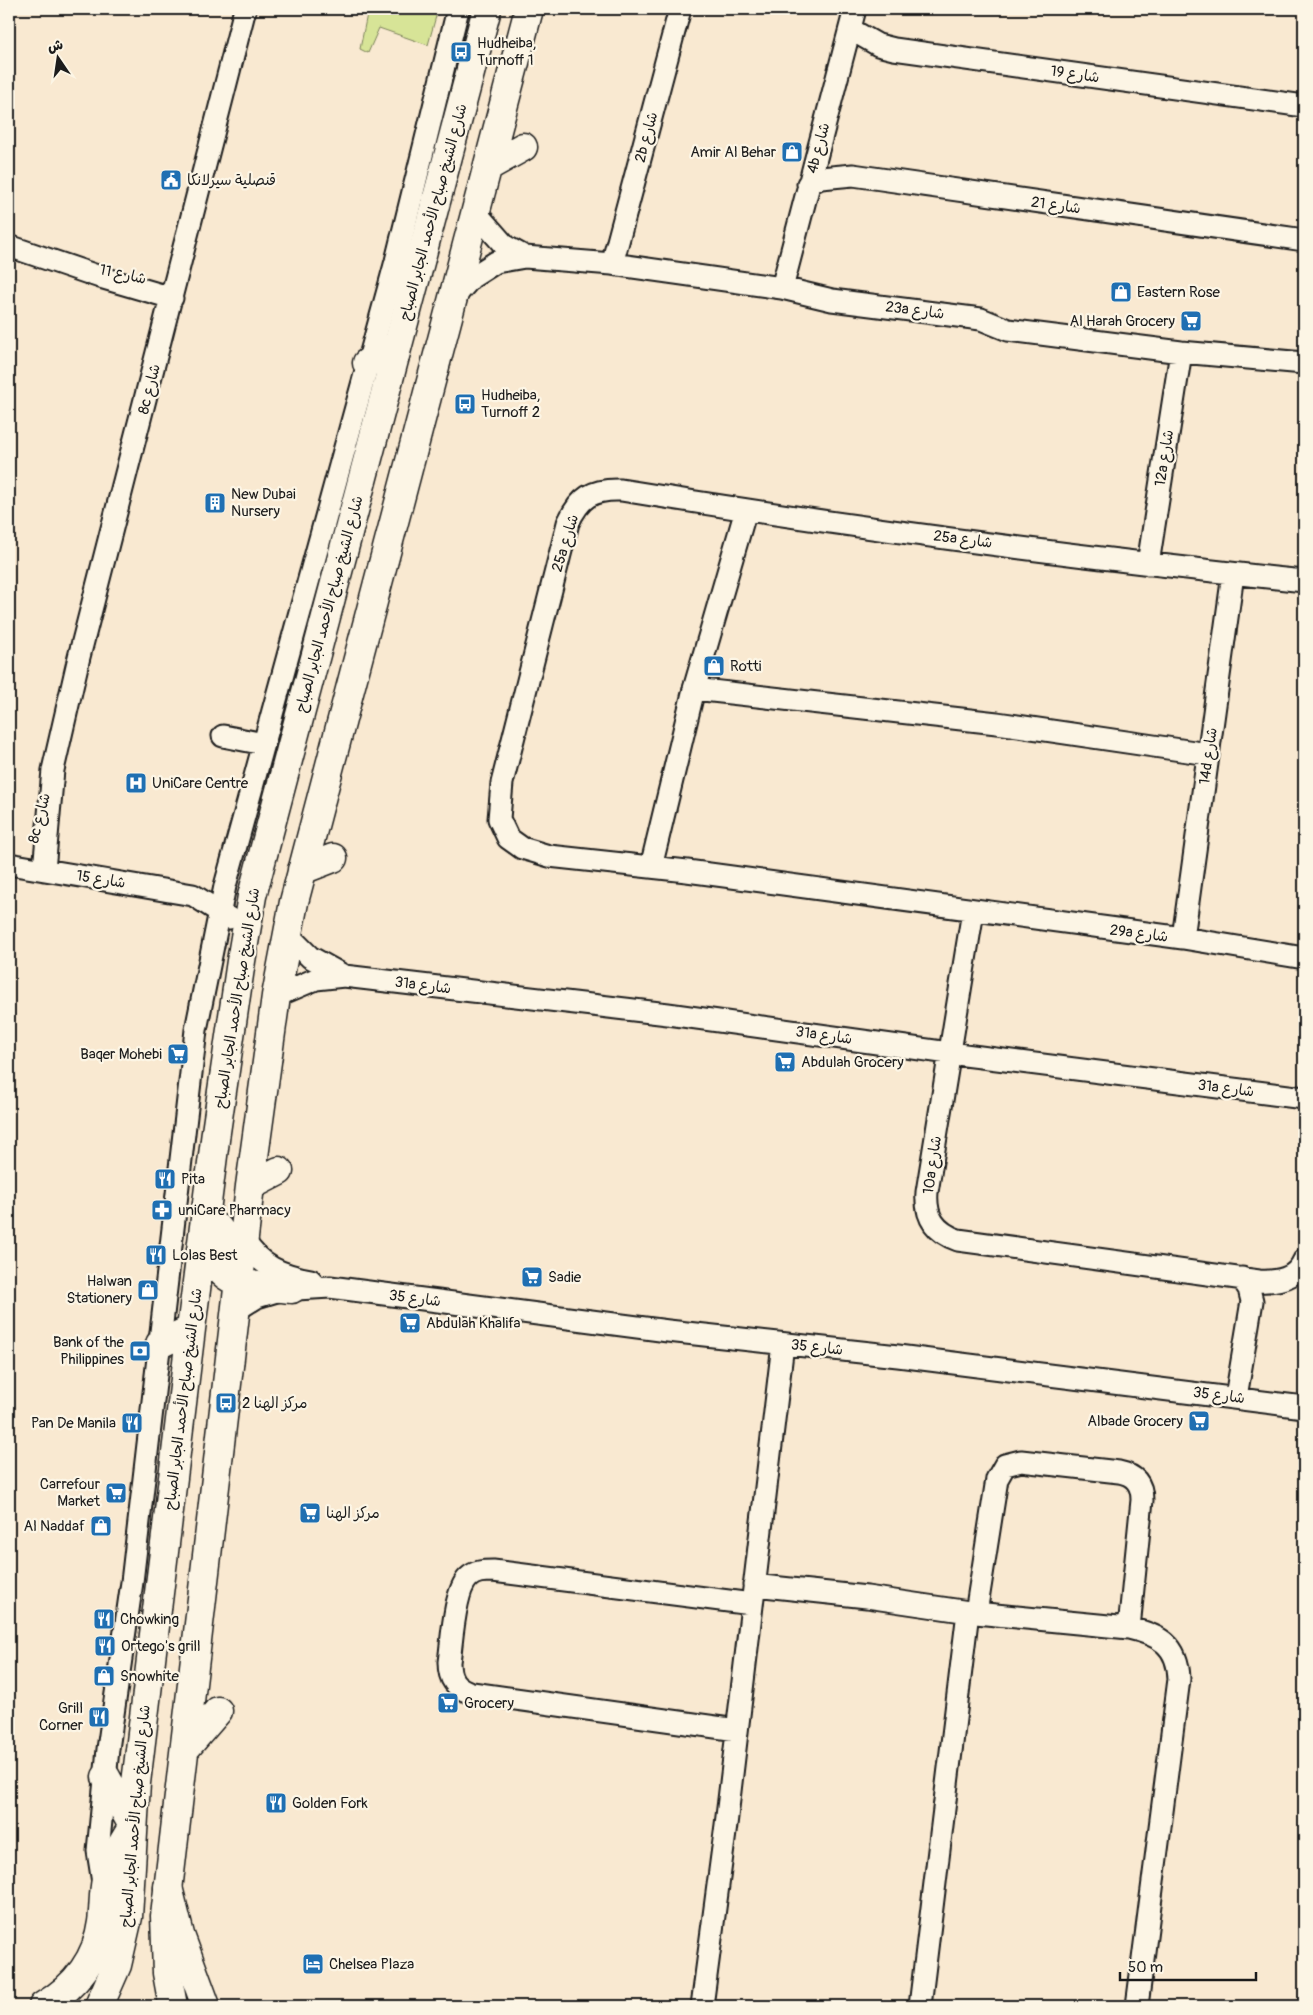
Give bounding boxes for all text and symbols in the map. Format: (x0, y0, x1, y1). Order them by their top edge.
north arrow (32, 32, 82, 82)
place label: Hudheiba, Turnoff 1 (477, 34, 536, 70)
text: ش (46, 36, 65, 56)
bus stop icon: Hudheiba, Turnoff 1 (449, 40, 473, 64)
street label: شارع 19 (1049, 62, 1101, 87)
street label: شارع الشيخ صباح الأحمد الجابر الصباح (394, 102, 472, 322)
street label: 2b شارع (631, 110, 662, 164)
street label: 4b شارع (803, 121, 834, 176)
shop icon: Amir Al Behar (780, 140, 804, 164)
place label: Amir Al Behar (690, 143, 777, 162)
public building icon: قنصلية سيرلانكا (159, 168, 183, 192)
place label: قنصلية سيرلانكا (187, 171, 276, 190)
street label: شارع 21 (1030, 193, 1082, 218)
street label: شارع 11 (98, 260, 148, 289)
shop icon: Eastern Rose (1109, 280, 1133, 304)
place label: Eastern Rose (1137, 283, 1220, 302)
street label: 23a شارع (884, 297, 945, 324)
supermarket icon: Al Harah Grocery (1179, 309, 1203, 333)
place label: Al Harah Grocery (1070, 312, 1176, 331)
street label: 8c شارع (134, 362, 165, 416)
place label: Hudheiba, Turnoff 2 (481, 386, 540, 422)
bus stop icon: Hudheiba, Turnoff 2 (453, 392, 477, 416)
street label: 12a شارع (1151, 428, 1178, 488)
place label: New Dubai Nursery (231, 485, 296, 521)
building icon: New Dubai Nursery (203, 491, 227, 515)
street label: شارع الشيخ صباح الأحمد الجابر الصباح (290, 494, 368, 714)
street label: 25a شارع (548, 512, 583, 574)
street label: 25a شارع (932, 526, 993, 553)
shop icon: Rotti (702, 654, 726, 678)
place label: Rotti (730, 657, 762, 676)
street label: 14d شارع (1195, 726, 1222, 786)
hospital icon: UniCare Centre (124, 771, 148, 795)
place label: UniCare Centre (152, 774, 249, 793)
street label: 8c شارع (24, 791, 55, 845)
street label: شارع 15 (75, 866, 127, 893)
street label: شارع الشيخ صباح الأحمد الجابر الصباح (210, 886, 264, 1110)
street label: 29a شارع (1109, 920, 1169, 947)
street label: 31a شارع (394, 973, 452, 998)
street label: 31a شارع (794, 1022, 853, 1049)
supermarket icon: Baqer Mohebi (166, 1042, 190, 1066)
place label: Baqer Mohebi (80, 1045, 162, 1064)
supermarket icon: Abdulah Grocery (773, 1050, 797, 1074)
place label: Abdulah Grocery (801, 1053, 904, 1072)
street label: 31a شارع (1197, 1076, 1255, 1101)
street label: 10a شارع (919, 1135, 946, 1196)
restaurant icon: Pita (153, 1167, 177, 1191)
place label: Pita (181, 1170, 205, 1189)
pharmacy icon: uniCare Pharmacy (150, 1198, 174, 1222)
place label: uniCare Pharmacy (178, 1201, 291, 1220)
restaurant icon: Lolas Best (144, 1243, 168, 1267)
place label: Lolas Best (172, 1246, 239, 1265)
supermarket icon: Sadie (520, 1265, 544, 1289)
place label: Sadie (548, 1268, 582, 1287)
place label: Halwan Stationery (66, 1272, 133, 1308)
shop icon: Halwan Stationery (136, 1278, 160, 1302)
street label: شارع 35 (388, 1286, 442, 1311)
street label: شارع الشيخ صباح الأحمد الجابر الصباح (159, 1287, 207, 1511)
supermarket icon: Abdulah Khalifa (398, 1311, 422, 1335)
place label: Abdulah Khalifa (426, 1314, 521, 1333)
place label: Bank of the Philippines (53, 1333, 125, 1369)
street label: شارع 35 (790, 1335, 844, 1360)
bank icon: Bank of the Philippines (128, 1339, 152, 1363)
street label: شارع 35 (1192, 1383, 1246, 1408)
bus stop icon: مركز الهنا 2 (214, 1391, 238, 1415)
place label: مركز الهنا 2 (242, 1394, 308, 1413)
supermarket icon: Albade Grocery (1187, 1409, 1211, 1433)
restaurant icon: Pan De Manila (120, 1411, 144, 1435)
place label: Albade Grocery (1087, 1412, 1184, 1431)
place label: Pan De Manila (31, 1414, 116, 1433)
place label: Carrefour Market (40, 1475, 101, 1511)
supermarket icon: Carrefour Market (104, 1481, 128, 1505)
supermarket icon: مركز الهنا (298, 1501, 322, 1525)
place label: مركز الهنا (326, 1504, 380, 1523)
shop icon: Al Naddaf (89, 1514, 113, 1538)
place label: Al Naddaf (24, 1517, 85, 1536)
restaurant icon: Chowking (92, 1607, 116, 1631)
place label: Chowking (120, 1610, 179, 1629)
restaurant icon: Ortego's grill (93, 1634, 117, 1658)
place label: Ortego's grill (121, 1637, 201, 1656)
shop icon: Snowhite (92, 1664, 116, 1688)
place label: Snowhite (120, 1667, 179, 1686)
supermarket icon: Grocery (436, 1691, 460, 1715)
place label: Grocery (464, 1694, 514, 1713)
place label: Grill Corner (39, 1699, 84, 1735)
street label: شارع الشيخ صباح الأحمد الجابر الصباح (115, 1704, 155, 1928)
restaurant icon: Grill Corner (87, 1705, 111, 1729)
restaurant icon: Golden Fork (264, 1791, 288, 1815)
place label: Golden Fork (292, 1794, 369, 1813)
scale bar (1120, 1950, 1257, 1982)
hotel icon: Chelsea Plaza (301, 1952, 325, 1976)
place label: Chelsea Plaza (329, 1955, 414, 1974)
text: 50 m (1128, 1958, 1163, 1977)

